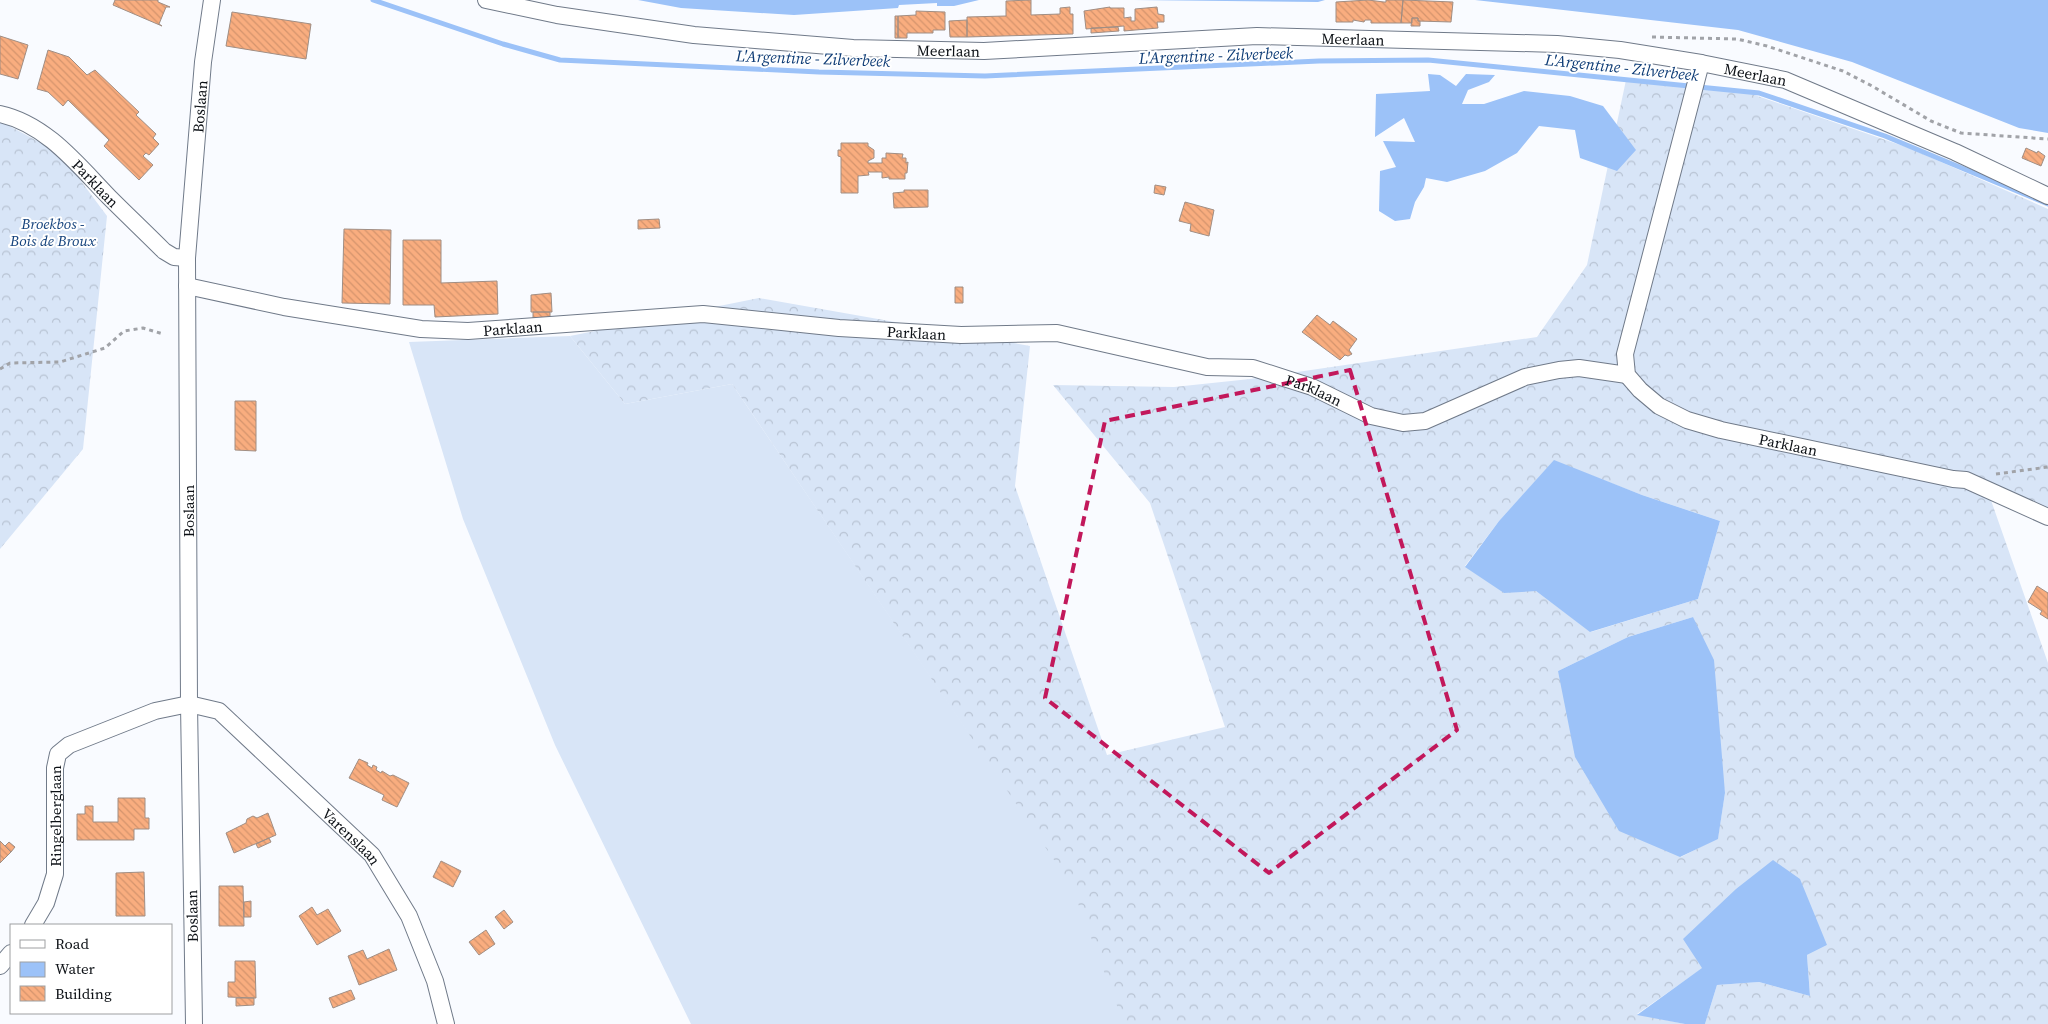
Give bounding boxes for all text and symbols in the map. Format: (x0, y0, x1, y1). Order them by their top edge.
street label: Meerlaan (1321, 27, 1385, 50)
street label: Meerlaan (917, 39, 980, 61)
water label: L'Argentine - Zilverbeek (1137, 41, 1294, 69)
water label: L'Argentine - Zilverbeek (734, 44, 891, 72)
water label: L'Argentine - Zilverbeek (1543, 48, 1700, 86)
street label: Meerlaan (1722, 57, 1789, 91)
street label: Boslaan (187, 79, 212, 134)
street label: Parklaan (68, 154, 124, 212)
park label: Broekbos - Bois de Broux (9, 213, 97, 251)
street label: Parklaan (482, 315, 543, 340)
street label: Parklaan (886, 320, 947, 345)
street label: Parklaan (1283, 369, 1346, 411)
street label: Parklaan (1757, 428, 1819, 461)
street label: Boslaan (178, 485, 199, 537)
street label: Ringelberglaan (45, 765, 66, 867)
street label: Varenslaan (318, 803, 386, 869)
street label: Boslaan (181, 890, 203, 942)
legend (10, 924, 172, 1014)
text: Road (55, 933, 89, 954)
text: Water (55, 958, 96, 979)
text: Building (55, 983, 112, 1004)

